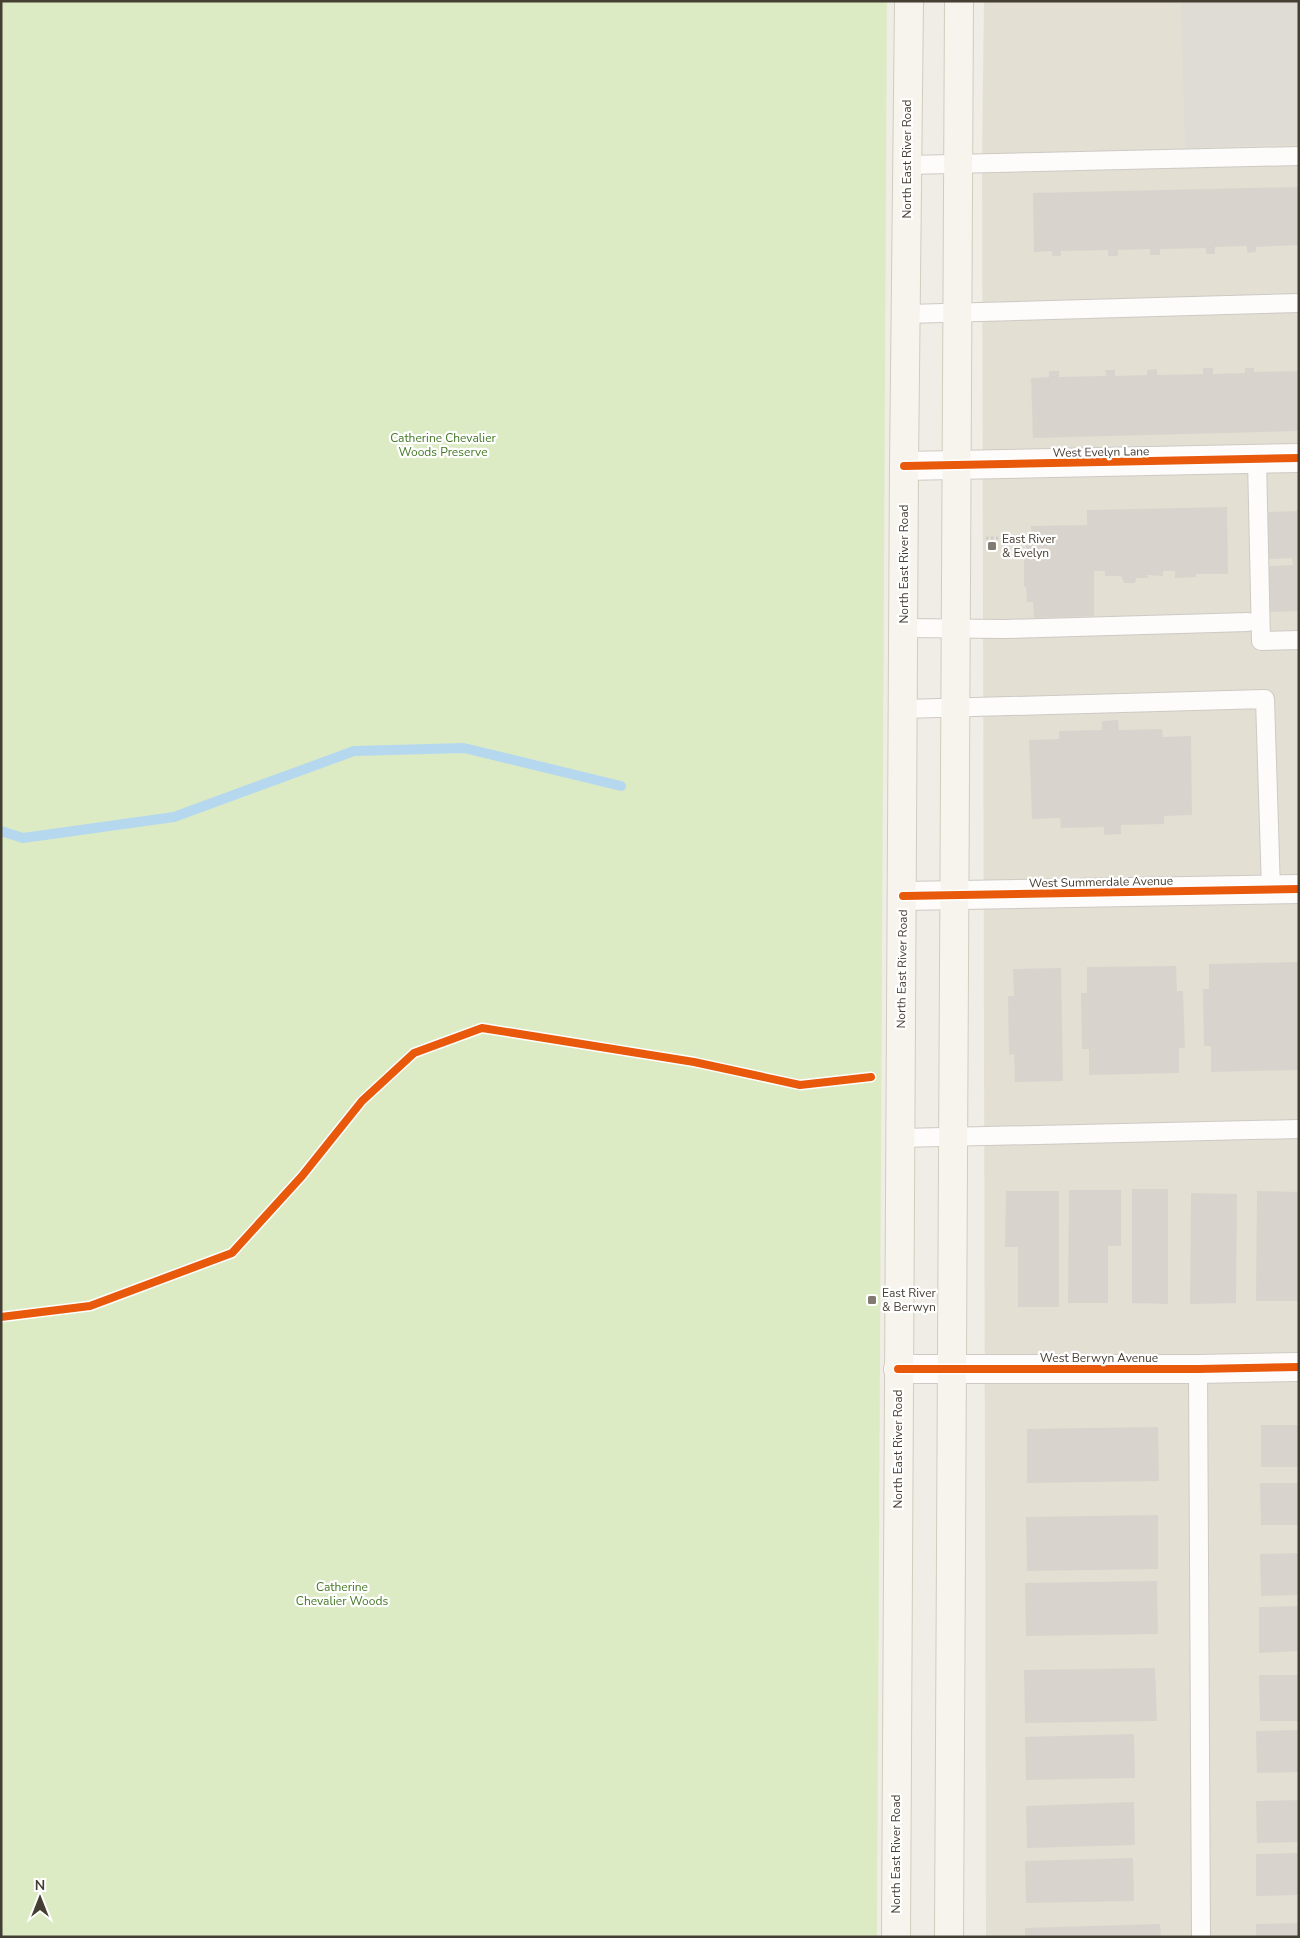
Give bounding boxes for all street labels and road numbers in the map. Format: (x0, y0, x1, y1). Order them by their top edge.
street label: North East River Road (899, 99, 915, 219)
street label: West Evelyn Lane (1052, 443, 1150, 461)
street label: North East River Road (896, 504, 912, 624)
street label: West Summerdale Avenue (1029, 873, 1173, 891)
street label: North East River Road (893, 909, 911, 1029)
street label: West Berwyn Avenue (1040, 1350, 1158, 1366)
street label: North East River Road (890, 1389, 906, 1509)
street label: North East River Road (888, 1794, 904, 1914)

